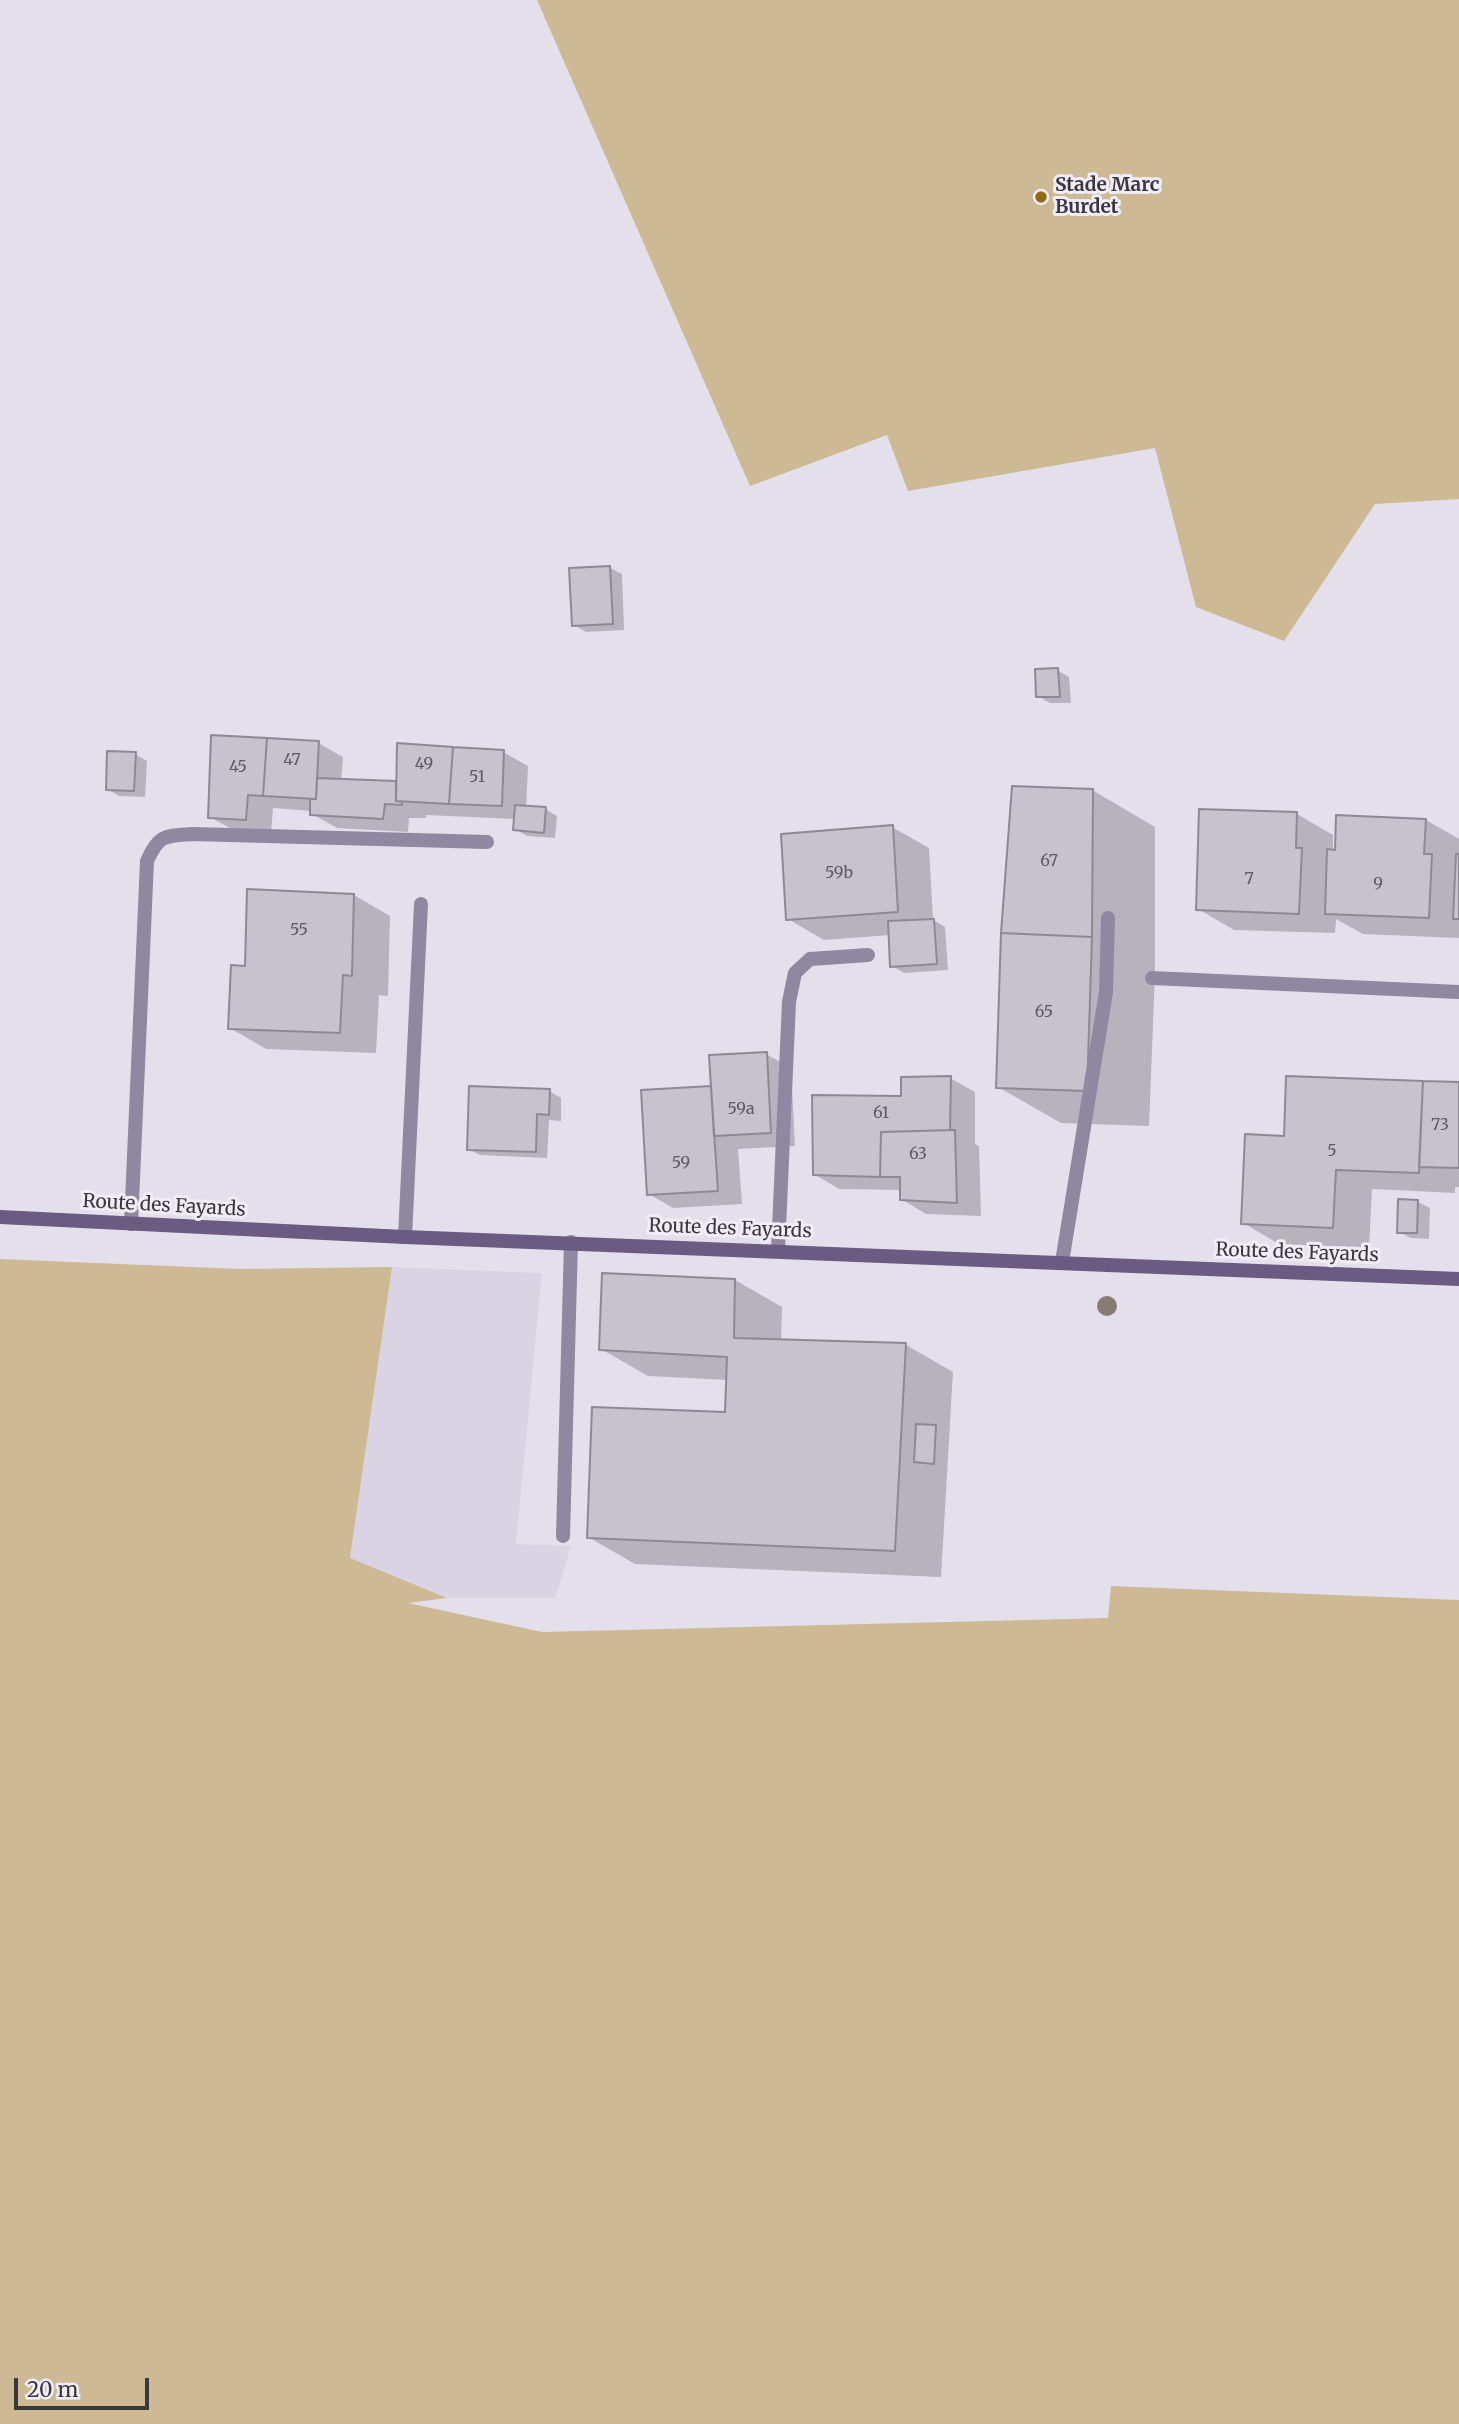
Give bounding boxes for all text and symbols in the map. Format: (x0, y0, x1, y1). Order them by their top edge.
place label: Stade Marc Burdet (1055, 175, 1159, 219)
marker: Stade Marc Burdet (1033, 189, 1049, 205)
house number: 47 (283, 750, 301, 770)
house number: 49 (415, 754, 433, 774)
house number: 45 (229, 757, 247, 777)
house number: 51 (469, 767, 485, 787)
house number: 67 (1040, 851, 1058, 871)
house number: 59b (825, 863, 853, 883)
house number: 7 (1244, 869, 1254, 889)
house number: 9 (1373, 874, 1383, 894)
house number: 55 (290, 920, 308, 940)
house number: 65 (1035, 1002, 1053, 1022)
house number: 59a (727, 1099, 755, 1119)
house number: 61 (873, 1103, 889, 1123)
house number: 73 (1431, 1115, 1449, 1135)
house number: 5 (1327, 1141, 1337, 1161)
house number: 63 (909, 1144, 927, 1164)
house number: 59 (672, 1153, 690, 1173)
street label: Route des Fayards (82, 1190, 246, 1222)
street label: Route des Fayards (648, 1215, 812, 1243)
street label: Route des Fayards (1215, 1239, 1379, 1267)
scale bar (18, 2364, 152, 2408)
text: 20 m (27, 2376, 78, 2403)

